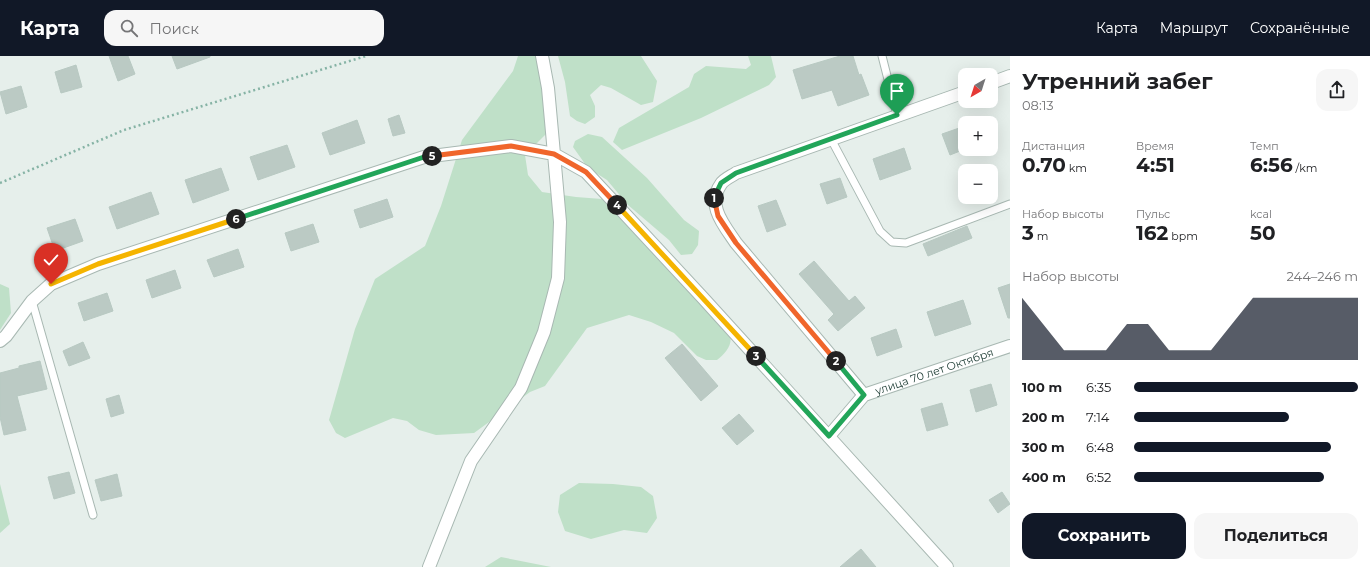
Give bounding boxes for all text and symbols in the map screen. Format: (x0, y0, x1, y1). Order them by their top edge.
search box (104, 10, 384, 46)
text: Карта (20, 17, 80, 40)
icon: search (118, 17, 140, 39)
text: Поиск (150, 19, 199, 38)
text: Карта (1096, 19, 1138, 37)
text: Маршрут (1160, 19, 1228, 37)
text: Сохранённые (1250, 19, 1350, 37)
north arrow (958, 68, 998, 108)
map controls (958, 68, 998, 204)
text: Утренний забег (1022, 68, 1213, 95)
button: share (1316, 69, 1358, 111)
pin (880, 74, 914, 115)
icon: arrive (886, 80, 908, 102)
text: 08:13 (1022, 97, 1054, 113)
button: + (958, 116, 998, 156)
text: Дистанция (1022, 139, 1085, 153)
text: Время (1136, 139, 1174, 153)
text: Темп (1250, 139, 1279, 153)
pin: 5 (422, 146, 442, 166)
text: 5 (429, 149, 435, 163)
text: 0.70 (1022, 153, 1066, 177)
text: 4:51 (1136, 153, 1175, 177)
text: 6:56 (1250, 153, 1293, 177)
text: km (1066, 161, 1087, 175)
text: /km (1293, 161, 1317, 175)
button: − (958, 164, 998, 204)
pin: 1 (704, 188, 724, 208)
text: 1 (712, 191, 716, 205)
pin: 4 (607, 195, 627, 215)
text: 4 (613, 198, 621, 212)
text: Набор высоты (1022, 207, 1104, 221)
text: Пульс (1136, 207, 1170, 221)
text: kcal (1250, 207, 1272, 221)
pin: 6 (226, 209, 246, 229)
text: 6 (232, 212, 240, 226)
text: 3 (1022, 221, 1034, 245)
text: 162 (1136, 221, 1168, 245)
text: 50 (1250, 221, 1275, 245)
text: m (1034, 229, 1048, 243)
text: bpm (1168, 229, 1198, 243)
pin (34, 243, 68, 284)
icon: check (40, 249, 62, 271)
text: Набор высоты (1022, 268, 1119, 284)
text: 244–246 m (1286, 268, 1358, 284)
street label: улица 70 лет Октября (872, 345, 995, 398)
pin: 3 (746, 346, 766, 366)
text: 3 (753, 349, 759, 363)
pin: 2 (826, 351, 846, 371)
text: 2 (833, 354, 839, 368)
text: 100 m (1022, 379, 1062, 395)
text: 6:35 (1086, 379, 1111, 395)
text: 200 m (1022, 409, 1065, 425)
text: 7:14 (1086, 409, 1109, 425)
text: 300 m (1022, 439, 1065, 455)
text: 6:48 (1086, 439, 1114, 455)
text: 400 m (1022, 469, 1066, 485)
text: 6:52 (1086, 469, 1111, 485)
button: Сохранить (1022, 513, 1186, 559)
button: Поделиться (1194, 513, 1358, 559)

